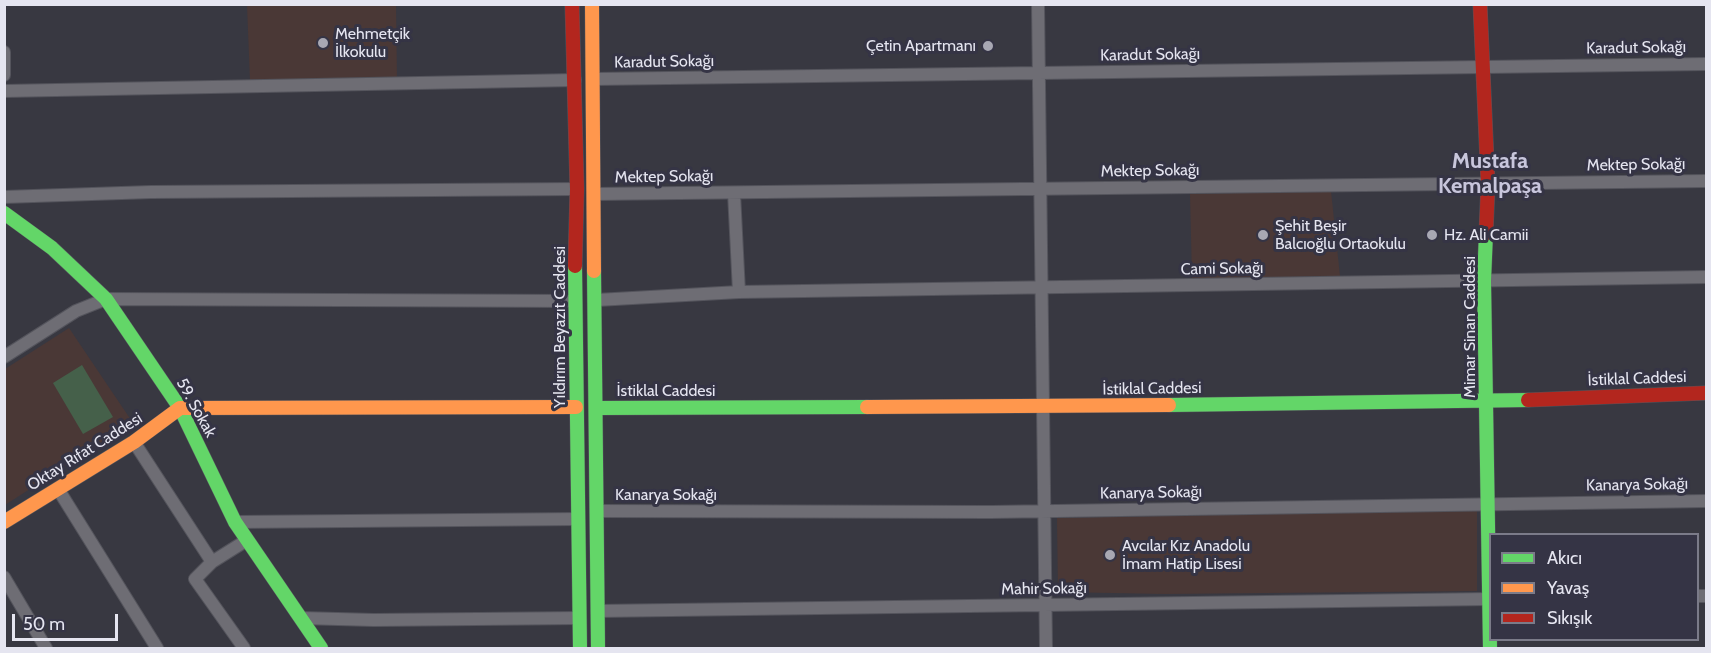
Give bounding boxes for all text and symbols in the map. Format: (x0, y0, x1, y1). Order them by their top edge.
place label: Mehmetçik İlkokulu (335, 24, 410, 62)
marker: Mehmetçik İlkokulu (316, 36, 330, 50)
place label: Çetin Apartmanı (866, 36, 976, 56)
street label: Karadut Sokağı (1586, 38, 1686, 58)
marker: Çetin Apartmanı (981, 39, 995, 53)
street label: Karadut Sokağı (1100, 45, 1200, 65)
street label: Karadut Sokağı (614, 52, 714, 72)
district label: Mustafa Kemalpaşa (1438, 149, 1542, 200)
street label: Mektep Sokağı (1587, 155, 1685, 175)
street label: Mektep Sokağı (1101, 161, 1199, 181)
street label: Mektep Sokağı (615, 167, 713, 187)
place label: Şehit Beşir Balcıoğlu Ortaokulu (1275, 216, 1406, 254)
place label: Hz. Ali Camii (1444, 225, 1528, 245)
marker: Şehit Beşir Balcıoğlu Ortaokulu (1256, 228, 1270, 242)
marker: Hz. Ali Camii (1425, 228, 1439, 242)
street label: Yıldırım Beyazıt Caddesi (550, 246, 570, 408)
street label: Mimar Sinan Caddesi (1460, 256, 1480, 398)
street label: Cami Sokağı (1180, 259, 1264, 279)
street label: İstiklal Caddesi (1587, 368, 1687, 390)
street label: 59. Sokak (172, 375, 220, 441)
street label: İstiklal Caddesi (1102, 379, 1202, 399)
street label: İstiklal Caddesi (617, 381, 715, 401)
street label: Oktay Rıfat Caddesi (24, 409, 146, 495)
street label: Kanarya Sokağı (1586, 475, 1688, 495)
street label: Kanarya Sokağı (1100, 483, 1202, 503)
street label: Kanarya Sokağı (615, 485, 717, 505)
legend (1489, 533, 1699, 641)
place label: Avcılar Kız Anadolu İmam Hatip Lisesi (1122, 536, 1250, 574)
text: Akıcı (1547, 547, 1582, 569)
marker: Avcılar Kız Anadolu İmam Hatip Lisesi (1103, 548, 1117, 562)
text: Yavaş (1547, 577, 1589, 599)
street label: Mahir Sokağı (1001, 579, 1087, 599)
scale bar (15, 602, 122, 640)
text: Sıkışık (1547, 607, 1592, 629)
text: 50 m (23, 613, 65, 635)

